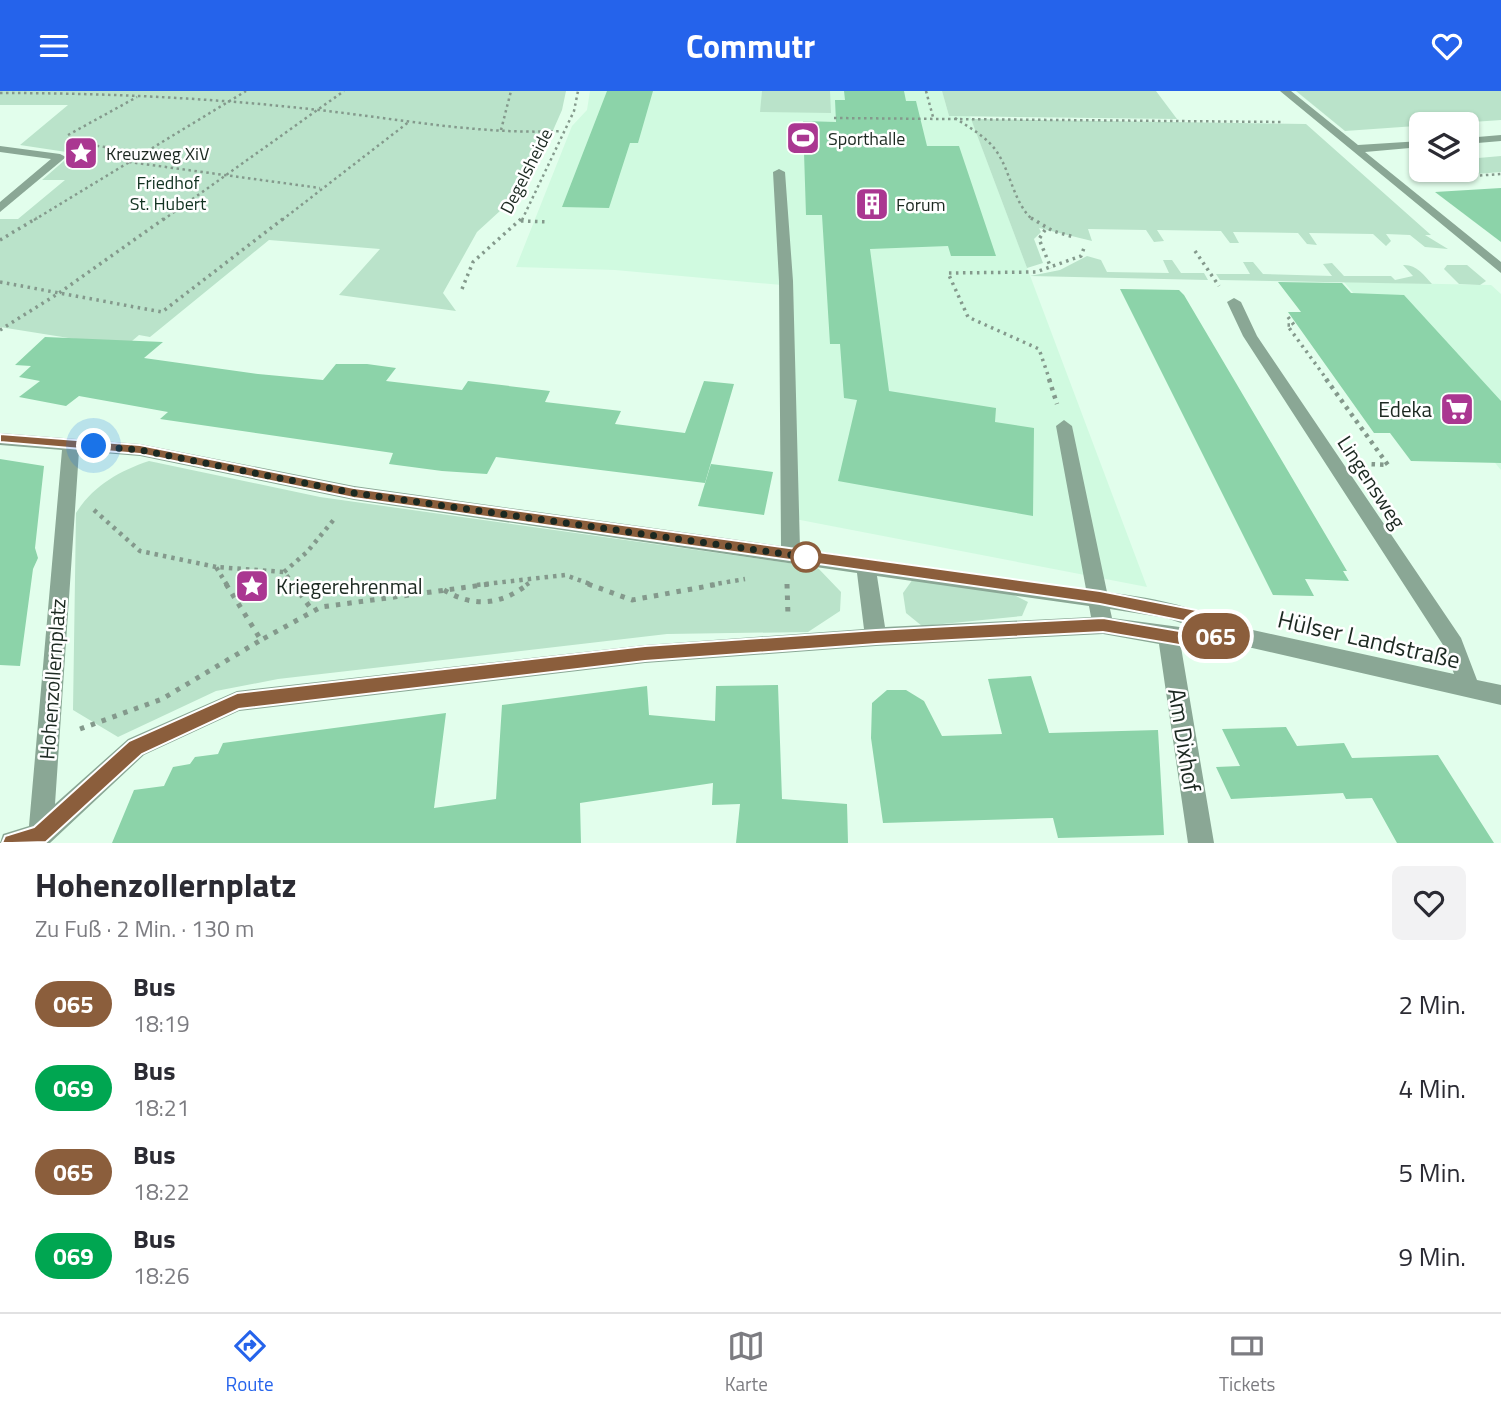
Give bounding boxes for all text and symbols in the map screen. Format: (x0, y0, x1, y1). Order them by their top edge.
text: Commutr (686, 22, 815, 70)
icon: menu (35, 27, 73, 65)
icon: heart (1428, 27, 1466, 65)
map controls (1409, 112, 1479, 182)
button: layers (1409, 112, 1479, 182)
sports icon: Sporthalle (784, 119, 822, 157)
street label: Degelsheide (493, 123, 559, 219)
place label: Sporthalle (828, 125, 905, 152)
place icon: Kreuzweg XiV (62, 134, 100, 172)
place label: Kreuzweg XiV (106, 140, 210, 167)
park label: Friedhof St. Hubert (130, 169, 207, 217)
building icon: Forum (853, 185, 891, 223)
place label: Forum (896, 191, 945, 218)
supermarket icon: Edeka (1438, 390, 1476, 428)
place label: Edeka (1378, 393, 1432, 425)
your location (76, 428, 111, 463)
street label: Lingensweg (1330, 429, 1414, 535)
unlabelled marker (791, 542, 821, 572)
place icon: Kriegerehrenmal (233, 567, 271, 605)
place label: Kriegerehrenmal (276, 570, 423, 602)
street label: Hohenzollernplatz (30, 598, 74, 760)
street label: Hülser Landstraße (1274, 601, 1464, 677)
line badge: 065 (1176, 613, 1256, 659)
text: 065 (1196, 618, 1236, 654)
street label: Am Dixhof (1159, 685, 1211, 795)
text: Hohenzollernplatz (35, 860, 296, 910)
button: heart (1392, 866, 1466, 940)
text: Zu Fuß · 2 Min. · 130 m (35, 911, 254, 946)
text: Bus (133, 967, 175, 1006)
text: 2 Min. (1399, 985, 1466, 1024)
text: 065 (53, 986, 94, 1022)
text: 18:19 (133, 1006, 190, 1041)
text: Bus (133, 1051, 175, 1090)
text: 4 Min. (1399, 1069, 1466, 1108)
text: 069 (53, 1070, 94, 1106)
text: 18:21 (133, 1090, 190, 1125)
text: Bus (133, 1135, 175, 1174)
text: 5 Min. (1399, 1153, 1466, 1192)
text: 065 (53, 1154, 94, 1190)
text: 18:22 (133, 1174, 190, 1209)
text: Bus (133, 1219, 175, 1258)
text: 9 Min. (1399, 1237, 1466, 1276)
text: 069 (53, 1238, 94, 1274)
text: 18:26 (133, 1258, 190, 1293)
tab: Route (226, 1327, 274, 1398)
tab: Karte (725, 1327, 768, 1398)
tab: Tickets (1219, 1327, 1275, 1398)

